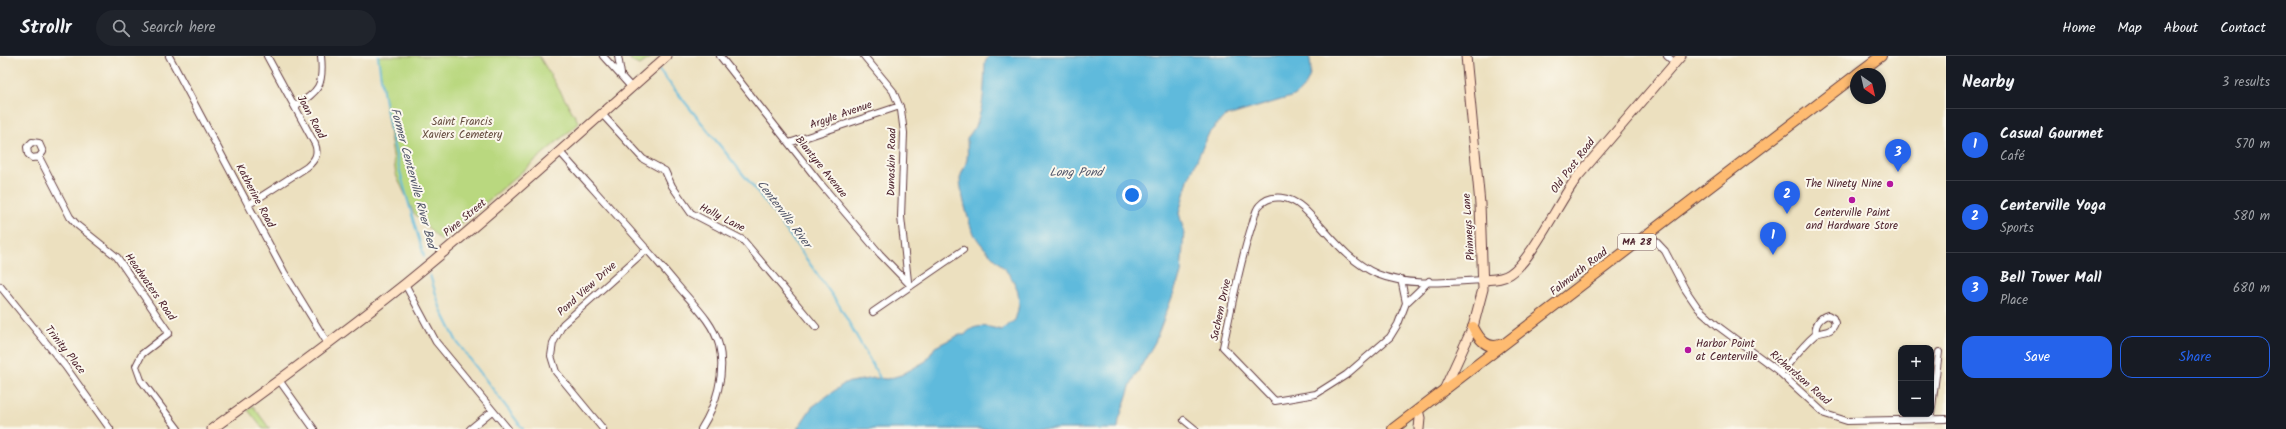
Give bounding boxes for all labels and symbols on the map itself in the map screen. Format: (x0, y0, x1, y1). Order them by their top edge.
north arrow (1850, 68, 1886, 104)
street label: Joan Road (292, 92, 330, 143)
street label: Argyle Avenue (807, 96, 875, 134)
water label: Former Centerville River Bed (385, 106, 442, 253)
park label: Saint Francis Xaviers Cemetery (422, 113, 503, 144)
street label: Dunaskin Road (882, 127, 902, 196)
street label: Blantyre Avenue (790, 132, 852, 202)
street label: Old Post Road (1546, 134, 1600, 198)
pin: 3 (1885, 139, 1911, 172)
street label: Katherine Road (231, 161, 280, 232)
water label: Long Pond (1049, 163, 1106, 182)
place label: The Ninety Nine (1805, 175, 1882, 193)
water label: Centerville River (752, 176, 818, 255)
marker: The Ninety Nine (1885, 179, 1895, 189)
pin: 2 (1774, 181, 1800, 214)
your location (1122, 185, 1142, 205)
street label: Phinneys Lane (1458, 193, 1480, 261)
street label: Pine Street (439, 194, 491, 242)
marker: Centerville Paint and Hardware Store (1847, 195, 1857, 205)
street label: Holly Lane (696, 199, 748, 237)
place label: Centerville Paint and Hardware Store (1806, 204, 1898, 235)
pin: 1 (1760, 222, 1786, 255)
road number: MA 28 (1618, 234, 1656, 250)
street label: Falmouth Road (1546, 243, 1612, 300)
street label: Headwaters Road (120, 249, 180, 325)
street label: Pond View Drive (553, 257, 621, 321)
street label: Sachem Drive (1206, 277, 1236, 343)
street label: Trinity Place (40, 322, 90, 378)
place label: Harbor Point at Centerville (1696, 335, 1758, 366)
marker: Harbor Point at Centerville (1683, 345, 1693, 355)
street label: Richardson Road (1765, 346, 1835, 410)

